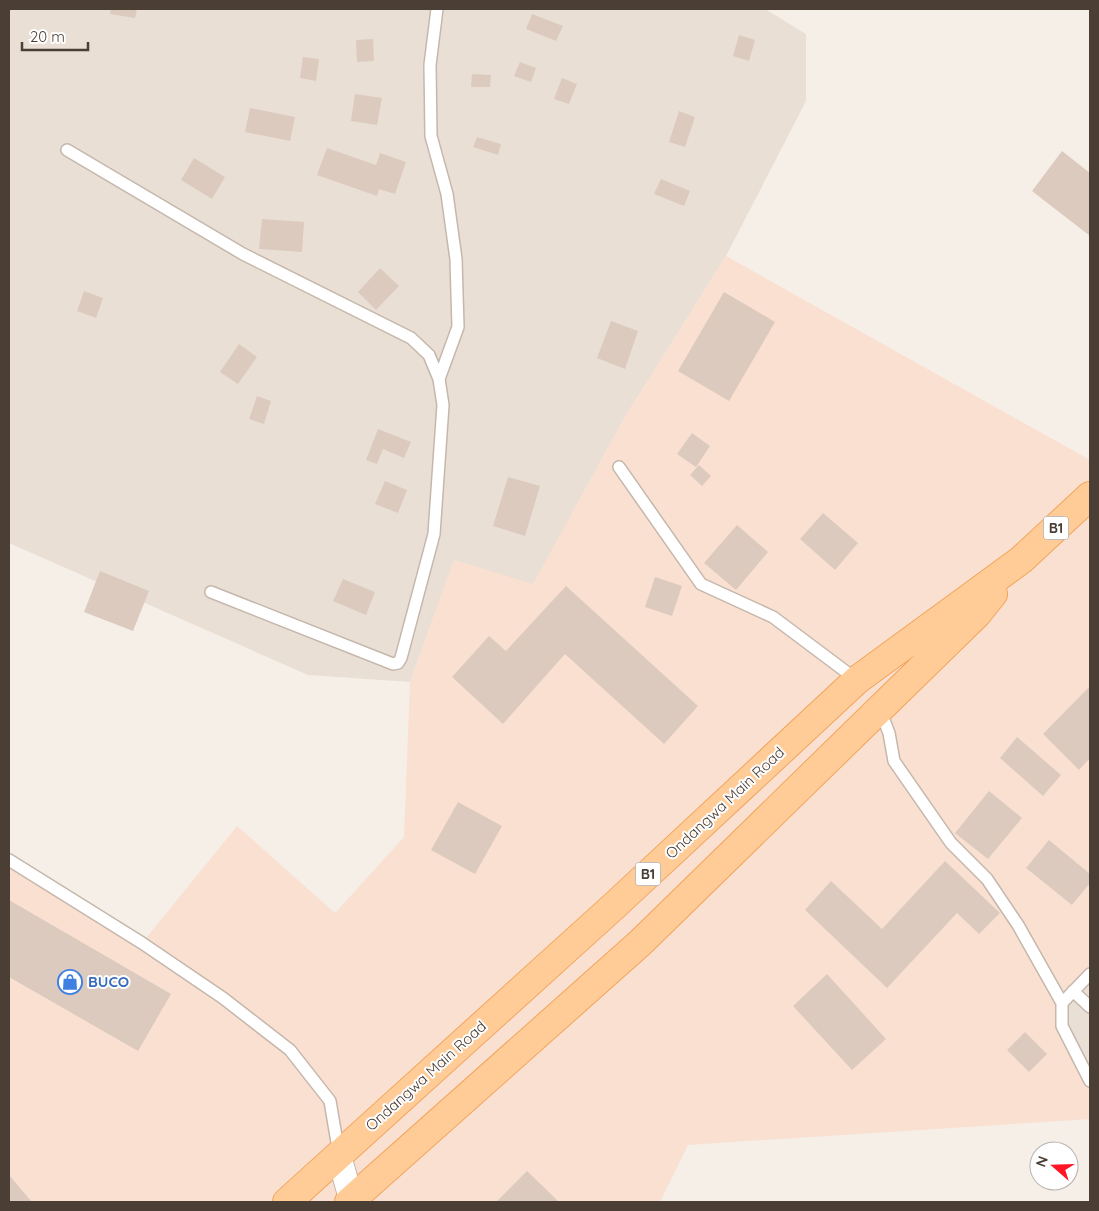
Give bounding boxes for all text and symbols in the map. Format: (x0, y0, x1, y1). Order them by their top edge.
scale bar (22, 20, 89, 52)
text: 20 m (30, 27, 65, 46)
road number: B1 (1044, 516, 1068, 540)
street label: Ondangwa Main Road (661, 743, 788, 863)
road number: B1 (636, 862, 660, 886)
shop icon: BUCO (57, 969, 83, 995)
place label: BUCO (88, 972, 129, 991)
street label: Ondangwa Main Road (361, 1017, 490, 1135)
north arrow (1029, 1141, 1079, 1191)
text: N (1032, 1154, 1052, 1169)

